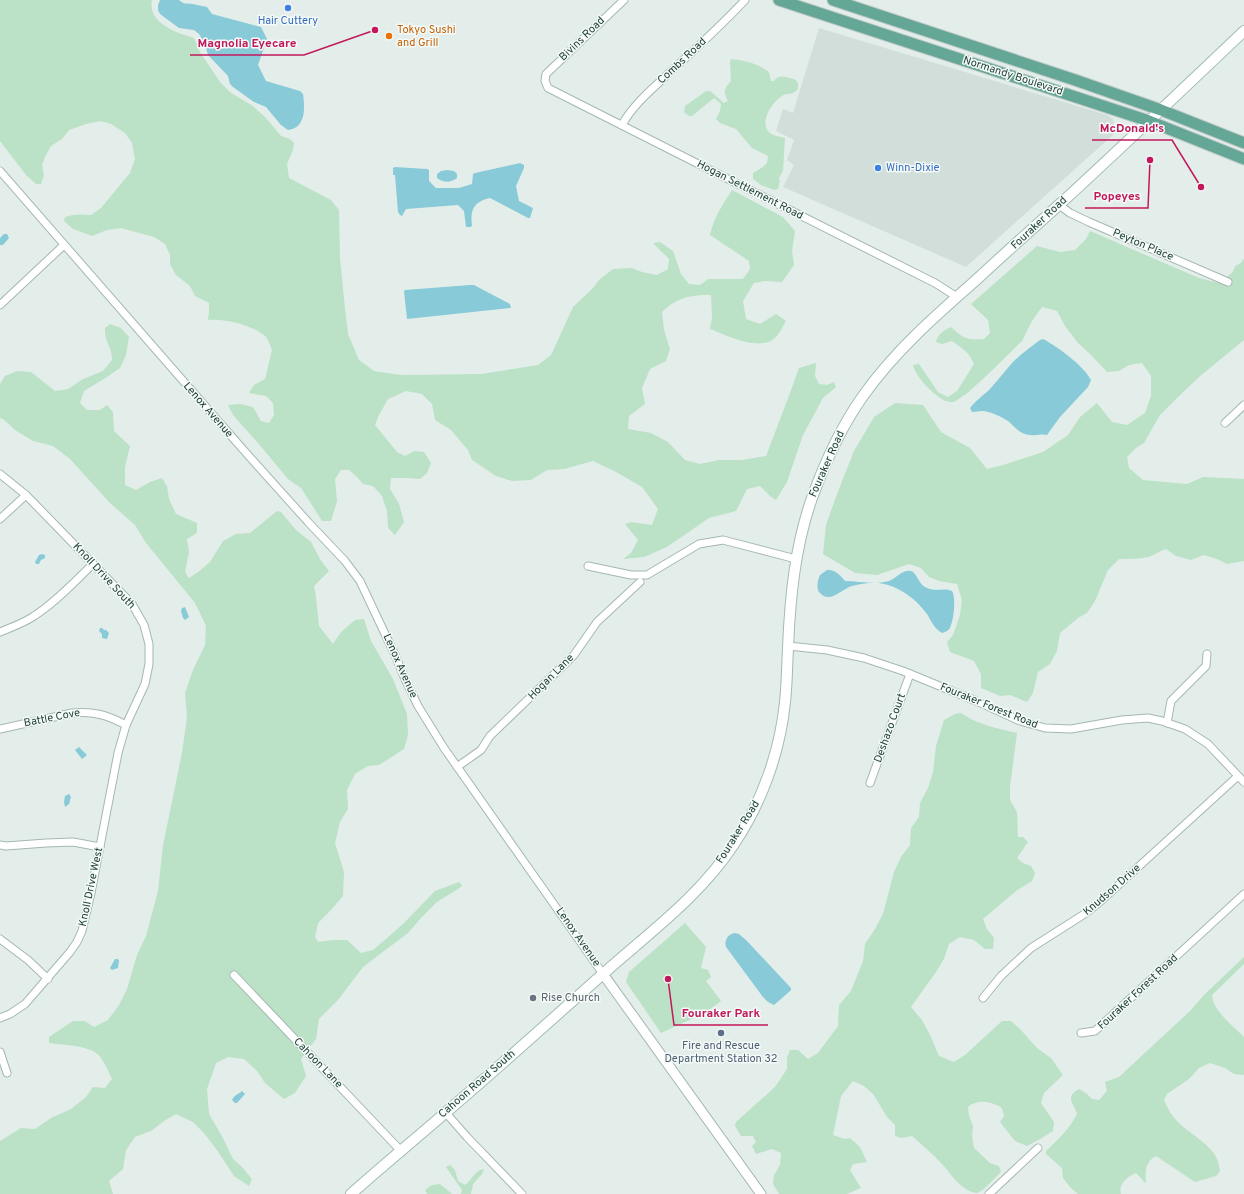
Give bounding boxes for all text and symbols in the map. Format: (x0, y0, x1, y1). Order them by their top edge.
marker: Hair Cuttery (283, 3, 293, 13)
place label: Hair Cuttery (258, 14, 318, 28)
street label: Bivins Road (556, 14, 608, 64)
place label: Tokyo Sushi and Grill (397, 23, 456, 50)
callout: Magnolia Eyecare (190, 31, 304, 55)
marker: Tokyo Sushi and Grill (384, 31, 394, 41)
street label: Combs Road (655, 35, 709, 87)
text: Magnolia Eyecare (198, 36, 297, 52)
street label: Normandy Boulevard (961, 53, 1065, 99)
callout: McDonald's (1092, 116, 1172, 140)
text: McDonald's (1100, 121, 1164, 137)
street label: Hogan Settlement Road (694, 157, 806, 223)
place label: Winn-Dixie (886, 161, 940, 175)
marker: Winn-Dixie (873, 163, 883, 173)
callout: Popeyes (1085, 184, 1148, 208)
text: Popeyes (1094, 189, 1140, 205)
street label: Fouraker Road (1008, 194, 1070, 252)
street label: Peyton Place (1110, 226, 1176, 264)
street label: Lenox Avenue (180, 379, 236, 441)
street label: Fouraker Road (806, 429, 848, 499)
street label: Knoll Drive South (70, 540, 138, 612)
street label: Lenox Avenue (380, 632, 420, 700)
street label: Hogan Lane (525, 651, 577, 703)
street label: Fouraker Forest Road (938, 680, 1040, 732)
street label: Deshazo Court (871, 691, 909, 765)
street label: Battle Cove (23, 706, 81, 730)
street label: Fouraker Road (713, 798, 763, 866)
street label: Knoll Drive West (76, 846, 106, 928)
street label: Knudson Drive (1080, 861, 1144, 919)
street label: Lenox Avenue (552, 905, 604, 969)
street label: Fouraker Forest Road (1095, 951, 1181, 1033)
place label: Rise Church (541, 991, 600, 1005)
marker: Rise Church (528, 993, 538, 1003)
callout: Fouraker Park (674, 1001, 768, 1025)
text: Fouraker Park (682, 1006, 760, 1022)
marker: Fire and Rescue Department Station 32 (716, 1028, 726, 1038)
street label: Cahoon Lane (290, 1035, 346, 1091)
place label: Fire and Rescue Department Station 32 (664, 1039, 778, 1066)
street label: Cahoon Road South (436, 1047, 518, 1121)

